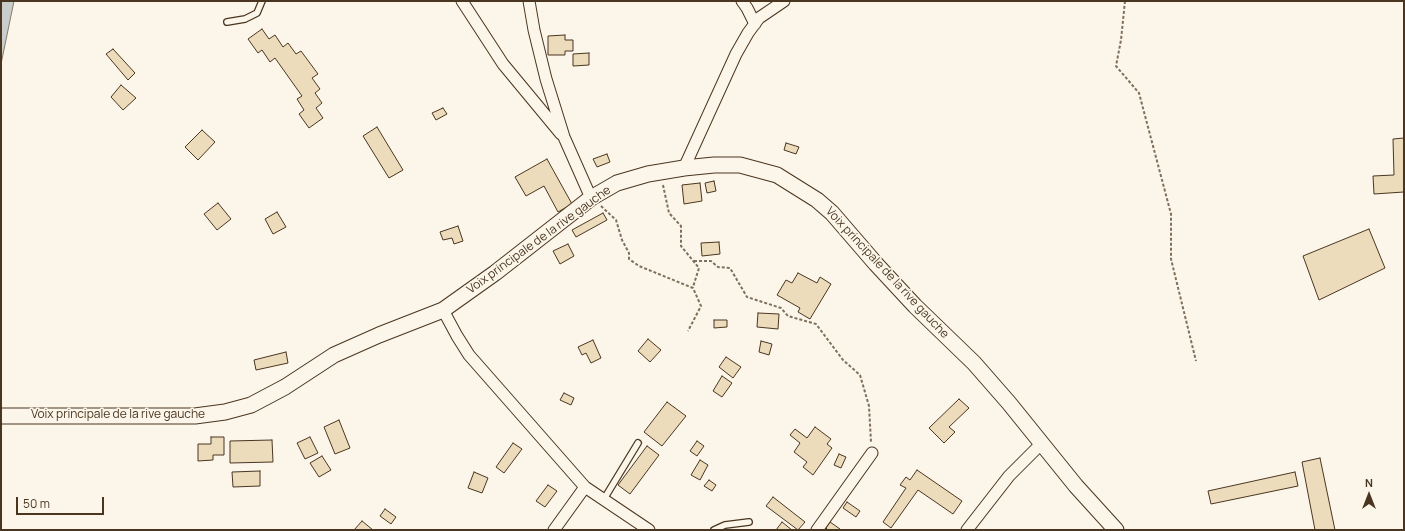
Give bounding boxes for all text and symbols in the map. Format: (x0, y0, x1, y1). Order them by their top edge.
street label: Voix principale de la rive gauche (464, 183, 614, 297)
street label: Voix principale de la rive gauche (822, 204, 952, 342)
street label: Voix principale de la rive gauche (31, 408, 205, 422)
north arrow (1349, 475, 1389, 515)
text: N (1365, 475, 1373, 490)
scale bar (18, 489, 106, 515)
text: 50 m (23, 495, 50, 512)

